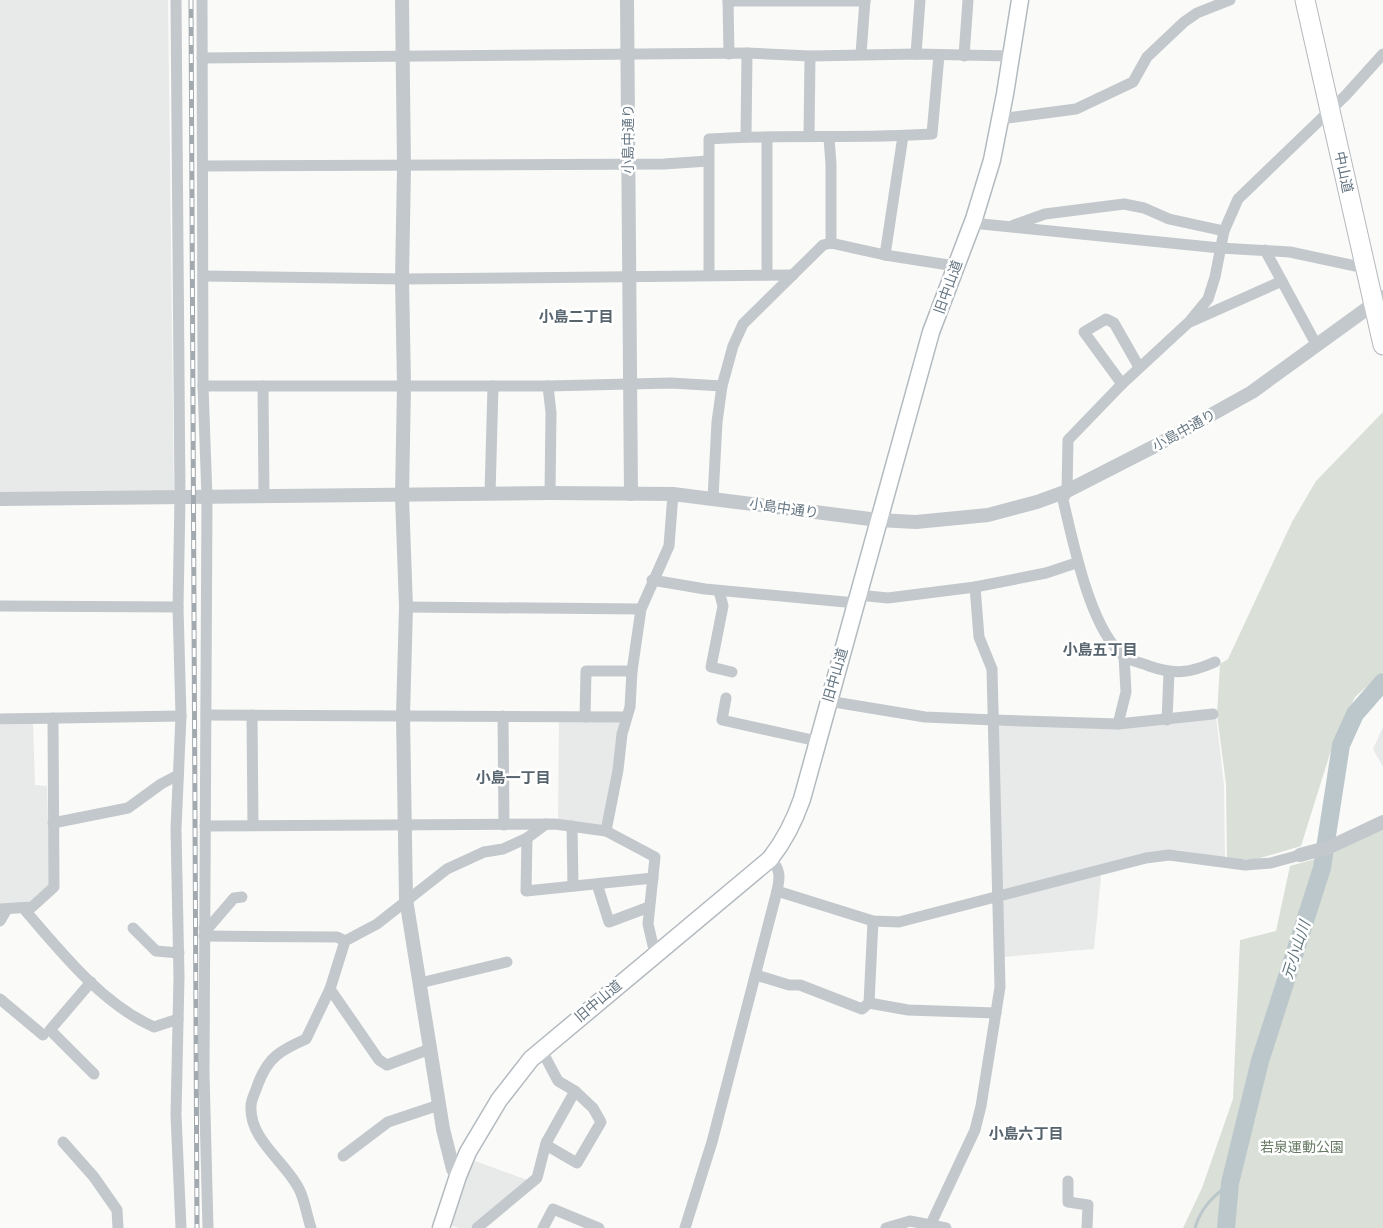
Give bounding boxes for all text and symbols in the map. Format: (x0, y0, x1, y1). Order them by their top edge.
street label: 小島中通り (620, 104, 636, 174)
street label: 中山道 (1332, 150, 1356, 194)
street label: 旧中山道 (931, 258, 965, 316)
district label: 小島二丁目 (538, 308, 614, 326)
street label: 小島中通り (1150, 406, 1218, 454)
street label: 小島中通り (748, 495, 820, 521)
district label: 小島五丁目 (1062, 641, 1138, 659)
street label: 旧中山道 (820, 646, 850, 704)
district label: 小島一丁目 (475, 769, 551, 787)
water label: 元小山川 (1278, 917, 1314, 981)
street label: 旧中山道 (571, 977, 625, 1025)
district label: 小島六丁目 (988, 1125, 1064, 1143)
park label: 若泉運動公園 (1260, 1139, 1344, 1155)

